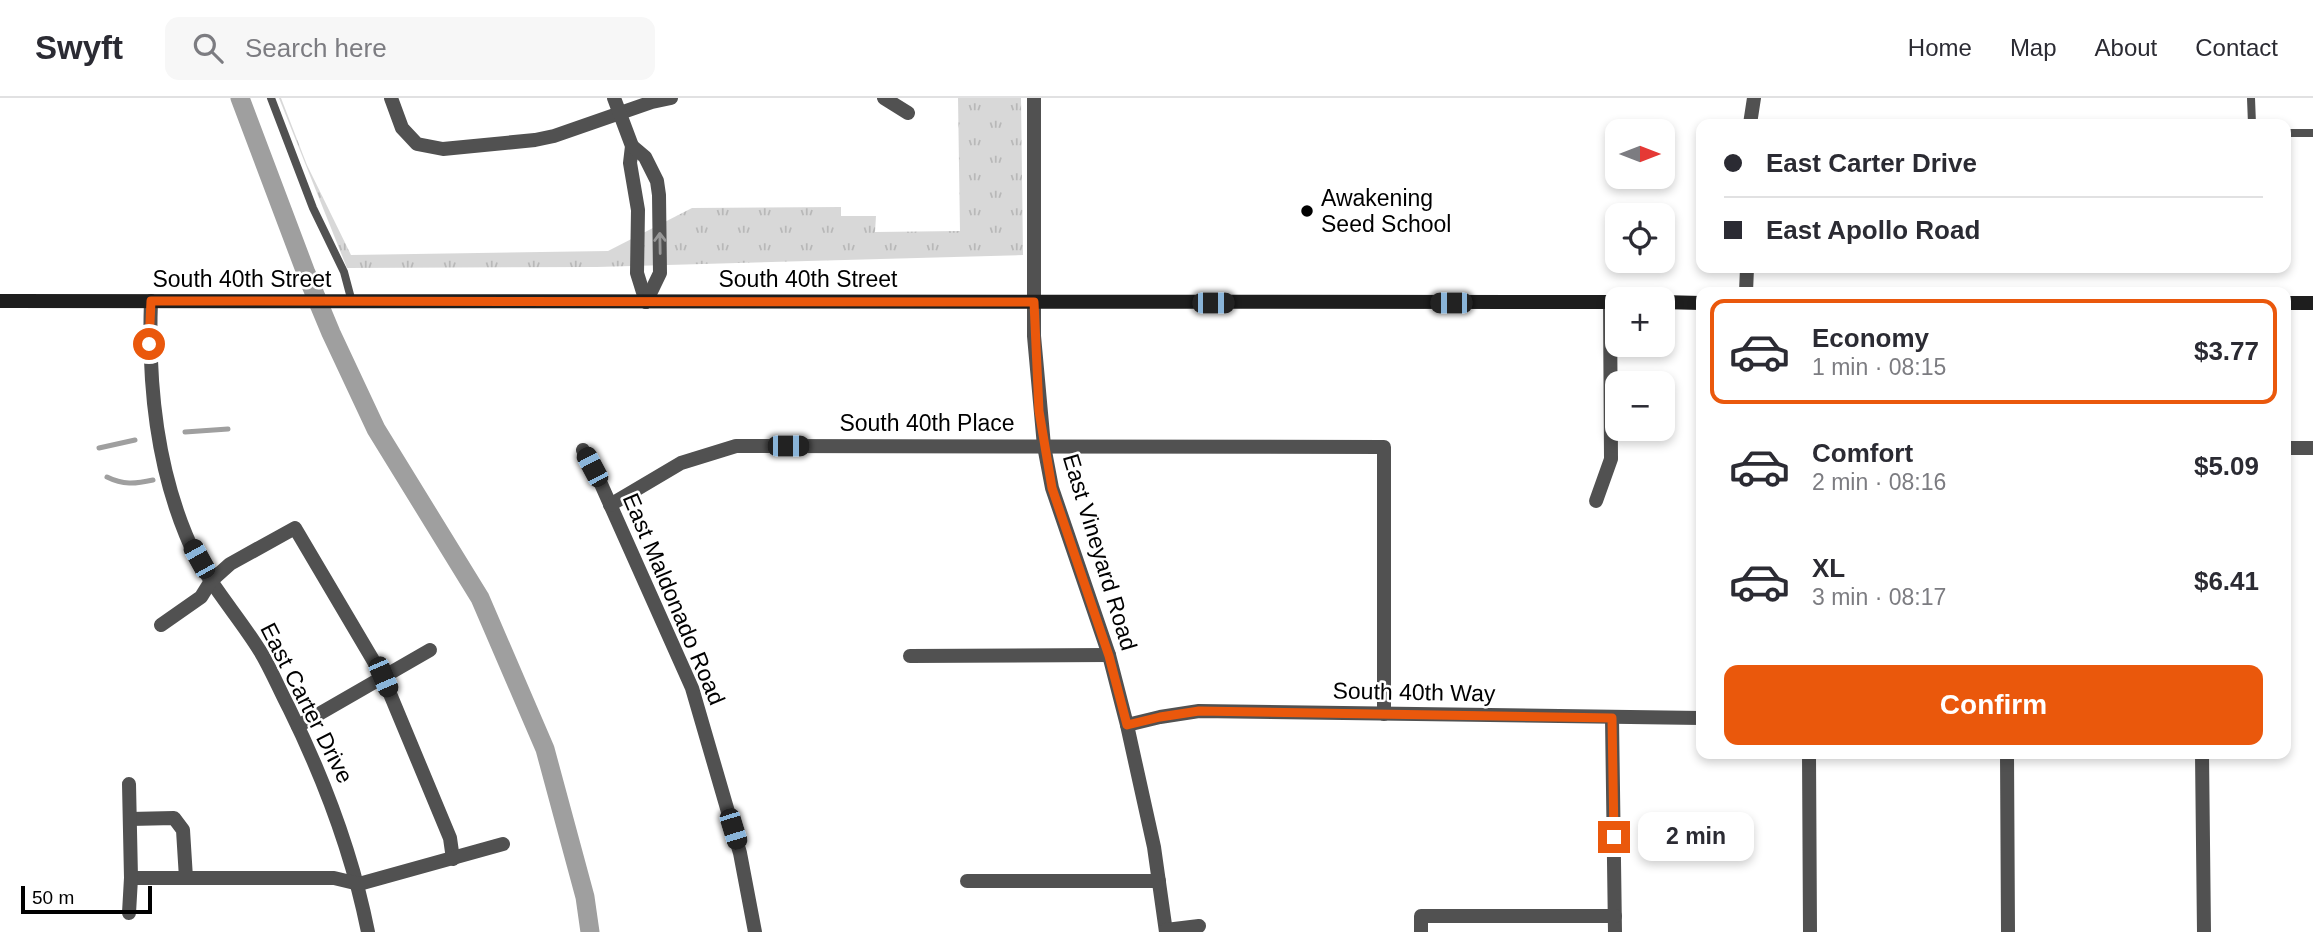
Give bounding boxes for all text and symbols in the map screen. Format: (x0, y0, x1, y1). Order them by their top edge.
search box (165, 17, 655, 80)
text: Swyft (35, 29, 123, 66)
icon: search (189, 29, 227, 67)
text: Search here (245, 33, 387, 63)
text: Home (1908, 34, 1972, 61)
text: Map (2010, 34, 2057, 61)
text: About (2095, 34, 2157, 61)
text: Contact (2195, 34, 2278, 61)
north arrow (1605, 119, 1675, 189)
map controls (1605, 119, 1675, 441)
text: East Carter Drive (1766, 148, 1977, 178)
place label: Awakening Seed School (1321, 185, 1451, 237)
marker: Awakening Seed School (1299, 203, 1315, 219)
button: locate (1605, 203, 1675, 273)
text: East Apollo Road (1766, 215, 1980, 245)
one-way arrow (653, 232, 667, 255)
street label: South 40th Street (152, 266, 332, 292)
street label: South 40th Street (718, 266, 898, 292)
button: + (1605, 287, 1675, 357)
car (1193, 293, 1235, 314)
car (1431, 293, 1473, 314)
icon: car (1728, 320, 1791, 383)
text: Economy (1812, 323, 1929, 353)
route start (133, 328, 165, 360)
text: $3.77 (2194, 336, 2259, 366)
text: 1 min · 08:15 (1812, 354, 1946, 380)
button: − (1605, 371, 1675, 441)
street label: South 40th Place (839, 410, 1015, 436)
icon: car (1728, 435, 1791, 498)
car (768, 436, 810, 457)
text: Comfort (1812, 438, 1913, 468)
car (573, 444, 612, 490)
street label: East Vineyard Road (1058, 451, 1142, 653)
text: $5.09 (2194, 451, 2259, 481)
text: 2 min · 08:16 (1812, 469, 1946, 495)
street label: East Maldonado Road (618, 489, 730, 709)
car (180, 536, 219, 582)
icon: car (1728, 550, 1791, 613)
text: XL (1812, 553, 1845, 583)
text: $6.41 (2194, 566, 2259, 596)
text: 3 min · 08:17 (1812, 584, 1946, 610)
street label: East Carter Drive (255, 619, 359, 787)
car (366, 654, 401, 700)
button: Confirm (1724, 665, 2263, 745)
street label: South 40th Way (1332, 678, 1496, 706)
car (717, 806, 750, 852)
callout: 2 min (1638, 812, 1754, 862)
route end (1598, 821, 1630, 853)
text: 2 min (1666, 823, 1726, 849)
scale bar (21, 883, 152, 915)
text: 50 m (32, 887, 74, 908)

